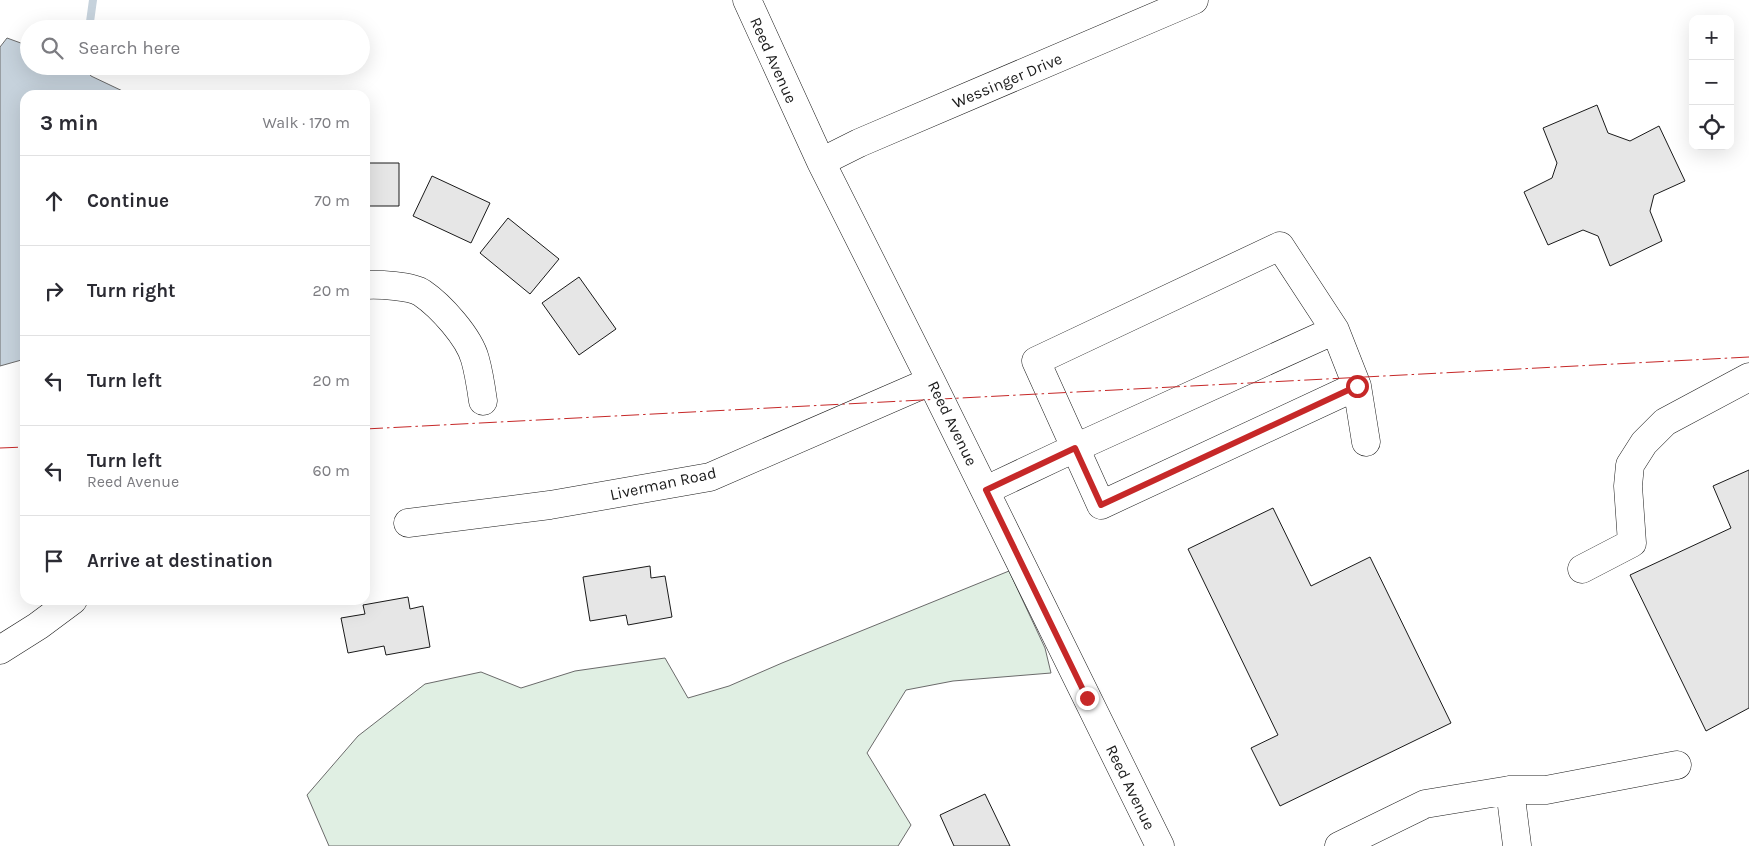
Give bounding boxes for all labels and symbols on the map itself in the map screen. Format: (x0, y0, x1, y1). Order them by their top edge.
street label: Reed Avenue (746, 14, 801, 106)
street label: Wessinger Drive (949, 49, 1065, 112)
route start (1346, 375, 1369, 398)
street label: Reed Avenue (924, 378, 981, 469)
street label: Liverman Road (608, 463, 718, 504)
route end (1076, 687, 1099, 710)
street label: Reed Avenue (1102, 742, 1159, 833)

